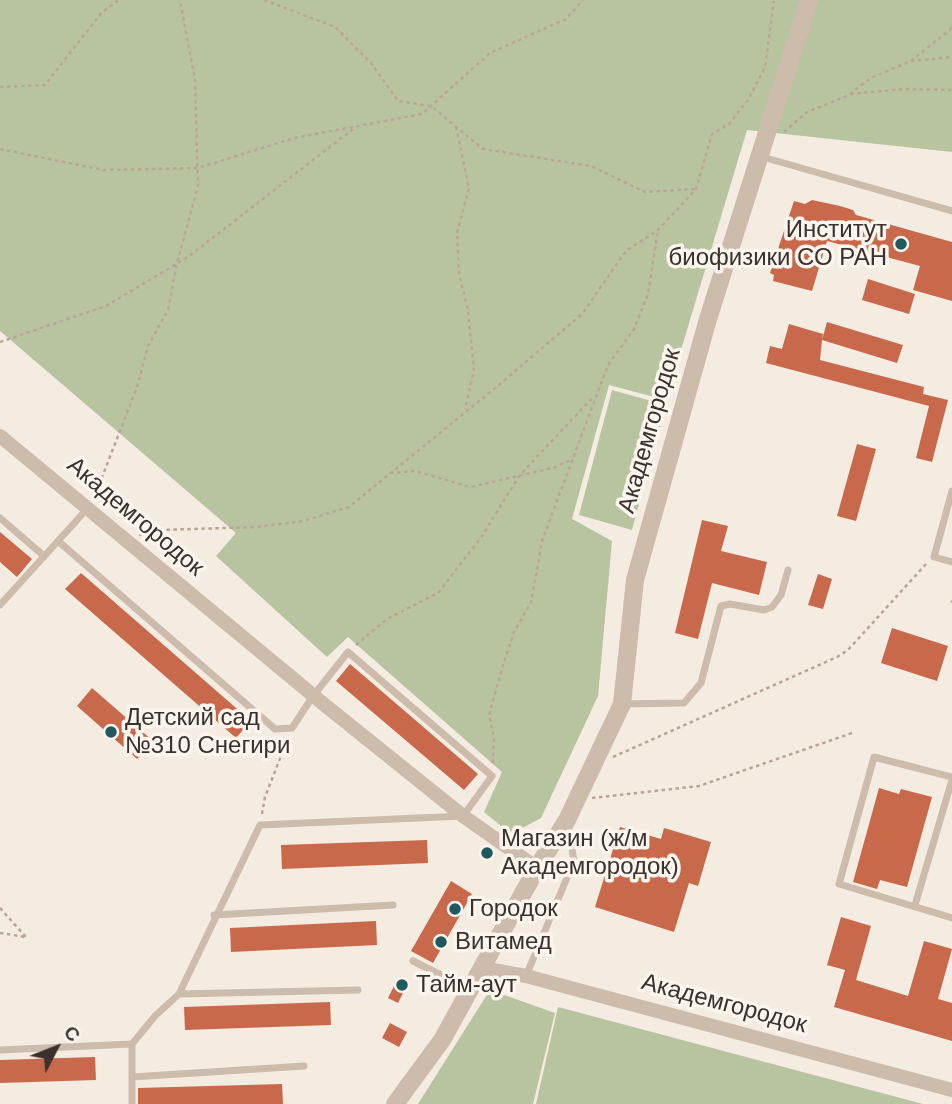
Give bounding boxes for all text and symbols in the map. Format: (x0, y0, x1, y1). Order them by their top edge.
place label: Институт биофизики СО РАН (668, 216, 887, 272)
marker: Институт биофизики СО РАН (893, 236, 909, 252)
street label: Академгородок (613, 345, 687, 517)
street label: Академгородок (61, 451, 209, 583)
place label: Детский сад №310 Снегири (125, 704, 290, 760)
marker: Детский сад №310 Снегири (103, 724, 119, 740)
place label: Магазин (ж/м Академгородок) (501, 825, 679, 881)
marker: Магазин (ж/м Академгородок) (479, 845, 495, 861)
place label: Городок (469, 895, 558, 923)
marker: Городок (447, 901, 463, 917)
place label: Витамед (455, 928, 552, 956)
marker: Витамед (433, 934, 449, 950)
street label: Академгородок (638, 968, 810, 1040)
place label: Тайм-аут (416, 971, 517, 999)
marker: Тайм-аут (394, 977, 410, 993)
north arrow (21, 1013, 91, 1083)
text: С (60, 1021, 84, 1046)

